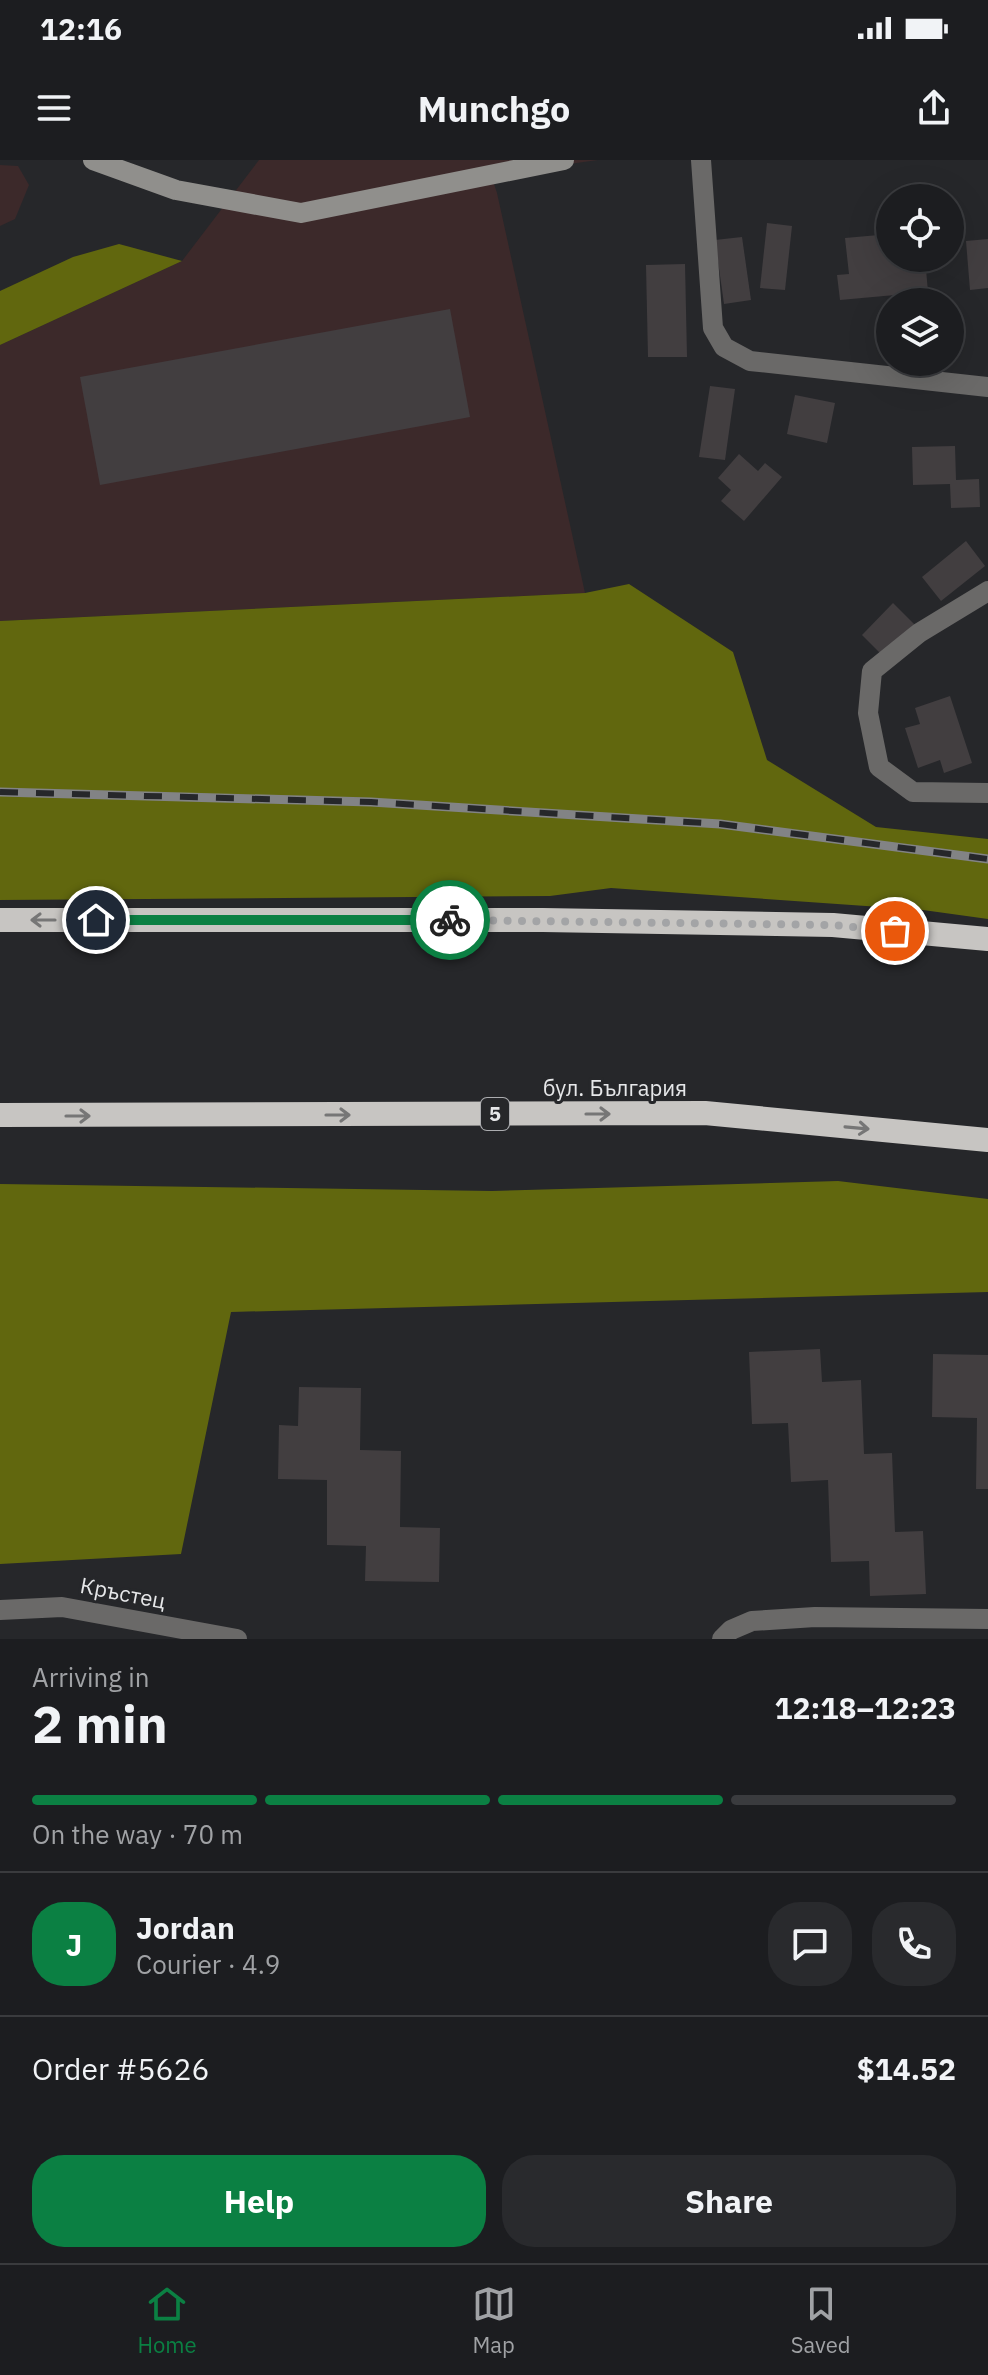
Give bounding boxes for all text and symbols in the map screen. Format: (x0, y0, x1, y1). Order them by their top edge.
text: 12:16 (40, 9, 122, 48)
text: Munchgo (418, 85, 570, 132)
icon: menu (32, 86, 76, 130)
icon: share (912, 86, 956, 130)
map controls (876, 184, 964, 376)
button: locate (876, 184, 964, 272)
button: layers (876, 288, 964, 376)
courier (410, 880, 490, 960)
pin (62, 886, 130, 954)
pin (861, 897, 929, 965)
icon: home (74, 898, 118, 942)
icon: bike (428, 898, 472, 942)
icon: bag (873, 909, 917, 953)
one-way arrow (30, 912, 57, 928)
street label: бул. България (543, 1073, 687, 1102)
road number: 5 (481, 1098, 509, 1130)
one-way arrow (584, 1106, 611, 1122)
one-way arrow (324, 1107, 351, 1123)
one-way arrow (64, 1108, 91, 1124)
one-way arrow (843, 1120, 870, 1135)
street label: Кръстец (78, 1570, 168, 1615)
text: Arriving in (32, 1660, 149, 1694)
text: 12:18–12:23 (775, 1688, 956, 1727)
text: 2 min (32, 1690, 168, 1757)
text: On the way · 70 m (32, 1817, 243, 1851)
button: chat (768, 1902, 852, 1986)
button: phone (872, 1902, 956, 1986)
text: Jordan (136, 1908, 235, 1947)
text: J (66, 1925, 82, 1964)
text: Courier · 4.9 (136, 1947, 280, 1981)
text: Order #5626 (32, 2049, 209, 2088)
text: $14.52 (857, 2049, 956, 2088)
button: Help (32, 2155, 486, 2247)
button: Share (502, 2155, 956, 2247)
tab: Home (137, 2282, 197, 2359)
tab: Map (472, 2282, 516, 2359)
tab: Saved (791, 2282, 850, 2359)

